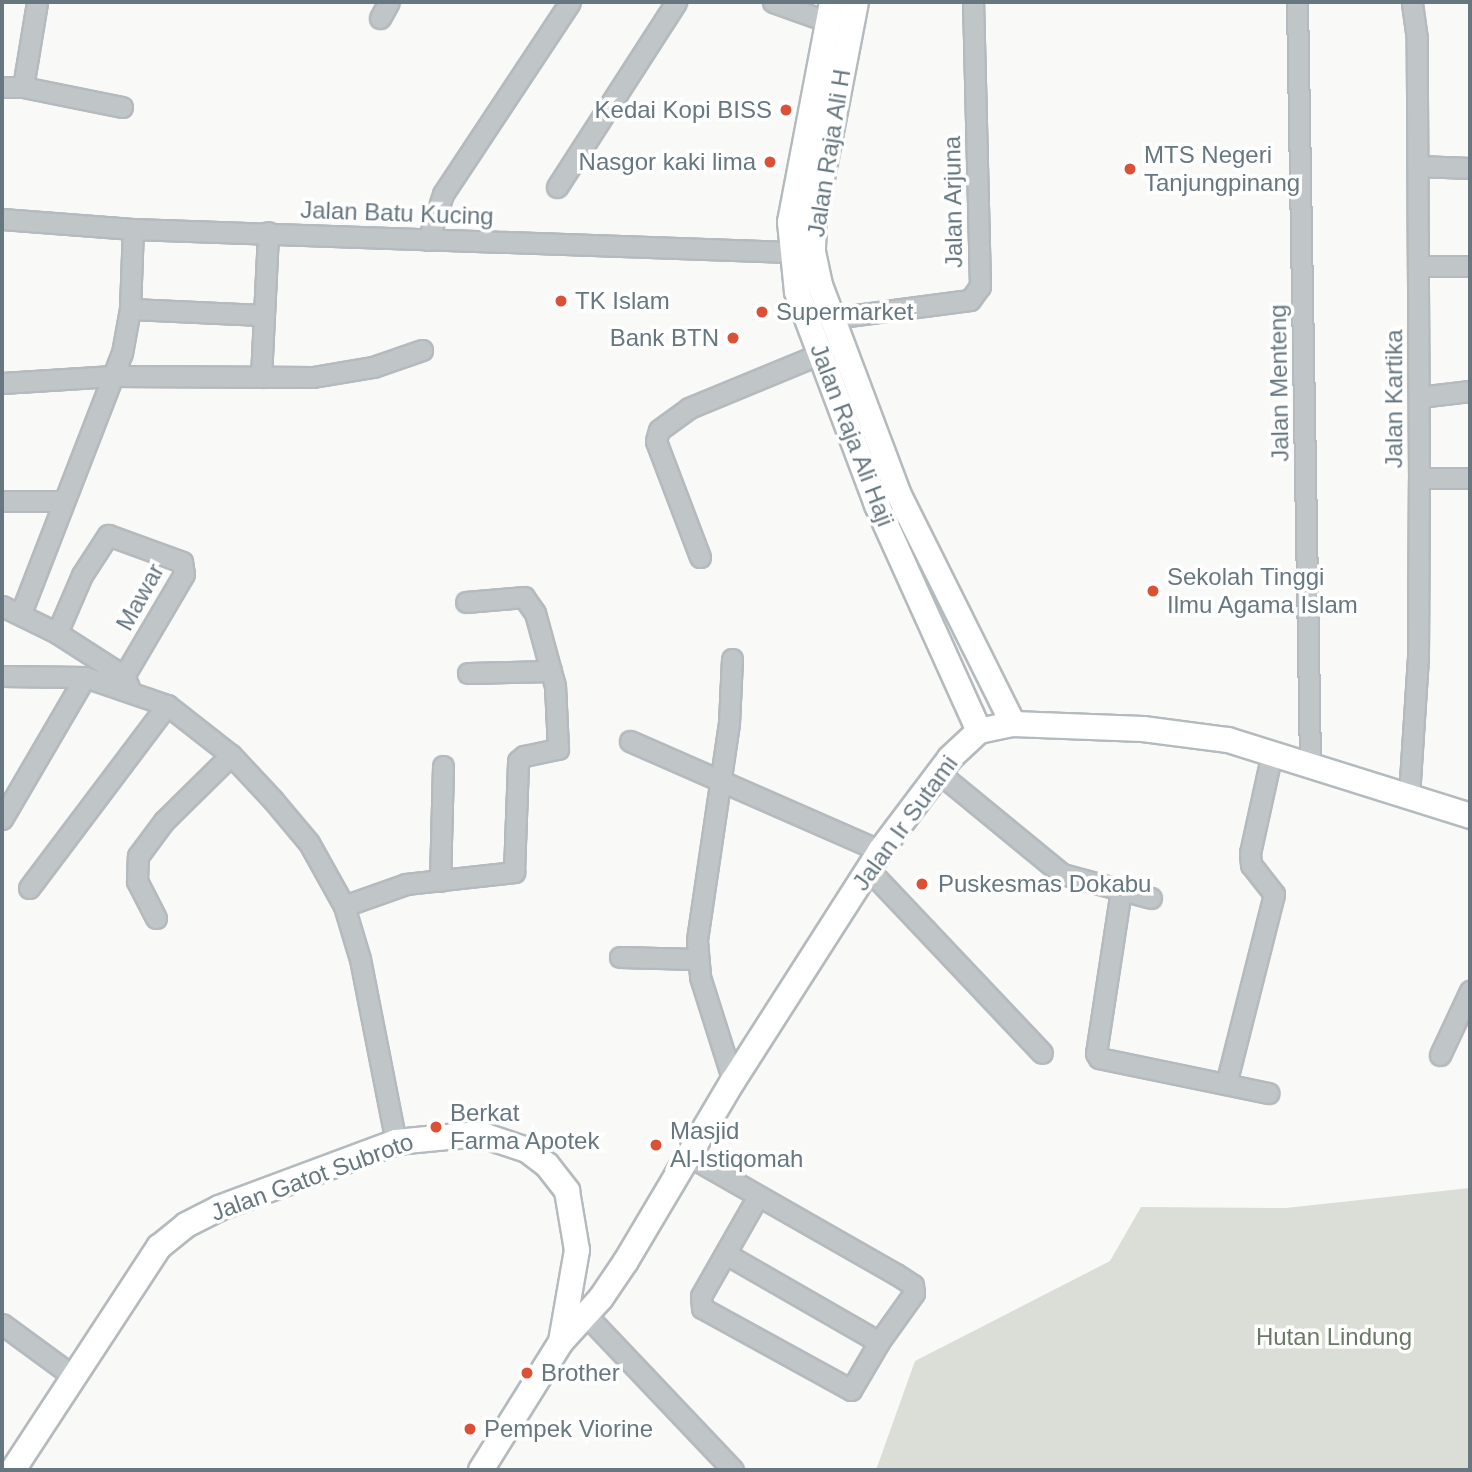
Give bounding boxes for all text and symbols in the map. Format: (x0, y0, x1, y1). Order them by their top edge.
street label: Jalan Raja Ali H (801, 66, 857, 240)
place label: Kedai Kopi BISS (595, 96, 772, 124)
marker: Kedai Kopi BISS (778, 102, 794, 118)
street label: Jalan Arjuna (937, 135, 969, 269)
place label: MTS Negeri Tanjungpinang (1144, 141, 1300, 197)
place label: Nasgor kaki lima (579, 148, 756, 176)
marker: Nasgor kaki lima (762, 154, 778, 170)
marker: MTS Negeri Tanjungpinang (1122, 161, 1138, 177)
street label: Jalan Batu Kucing (300, 195, 494, 231)
place label: TK Islam (575, 287, 670, 315)
marker: TK Islam (553, 293, 569, 309)
place label: Supermarket (776, 298, 913, 326)
marker: Supermarket (754, 304, 770, 320)
street label: Jalan Menteng (1263, 304, 1295, 462)
place label: Bank BTN (610, 324, 719, 352)
marker: Bank BTN (725, 330, 741, 346)
street label: Jalan Kartika (1380, 330, 1408, 468)
street label: Jalan Raja Ali Haji (804, 339, 900, 531)
street label: Mawar (110, 559, 170, 635)
place label: Sekolah Tinggi Ilmu Agama Islam (1167, 563, 1359, 619)
marker: Sekolah Tinggi Ilmu Agama Islam (1145, 583, 1161, 599)
street label: Jalan Ir Sutami (846, 750, 964, 896)
place label: Puskesmas Dokabu (938, 870, 1151, 898)
marker: Puskesmas Dokabu (912, 874, 932, 894)
place label: Berkat Farma Apotek (450, 1099, 601, 1155)
place label: Masjid Al-Istiqomah (670, 1117, 803, 1173)
marker: Berkat Farma Apotek (428, 1119, 444, 1135)
street label: Jalan Gatot Subroto (207, 1127, 417, 1227)
marker: Masjid Al-Istiqomah (648, 1137, 664, 1153)
park label: Hutan Lindung (1256, 1323, 1412, 1351)
place label: Brother (541, 1359, 620, 1387)
marker: Brother (519, 1365, 535, 1381)
place label: Pempek Viorine (484, 1415, 653, 1443)
marker: Pempek Viorine (462, 1421, 478, 1437)

